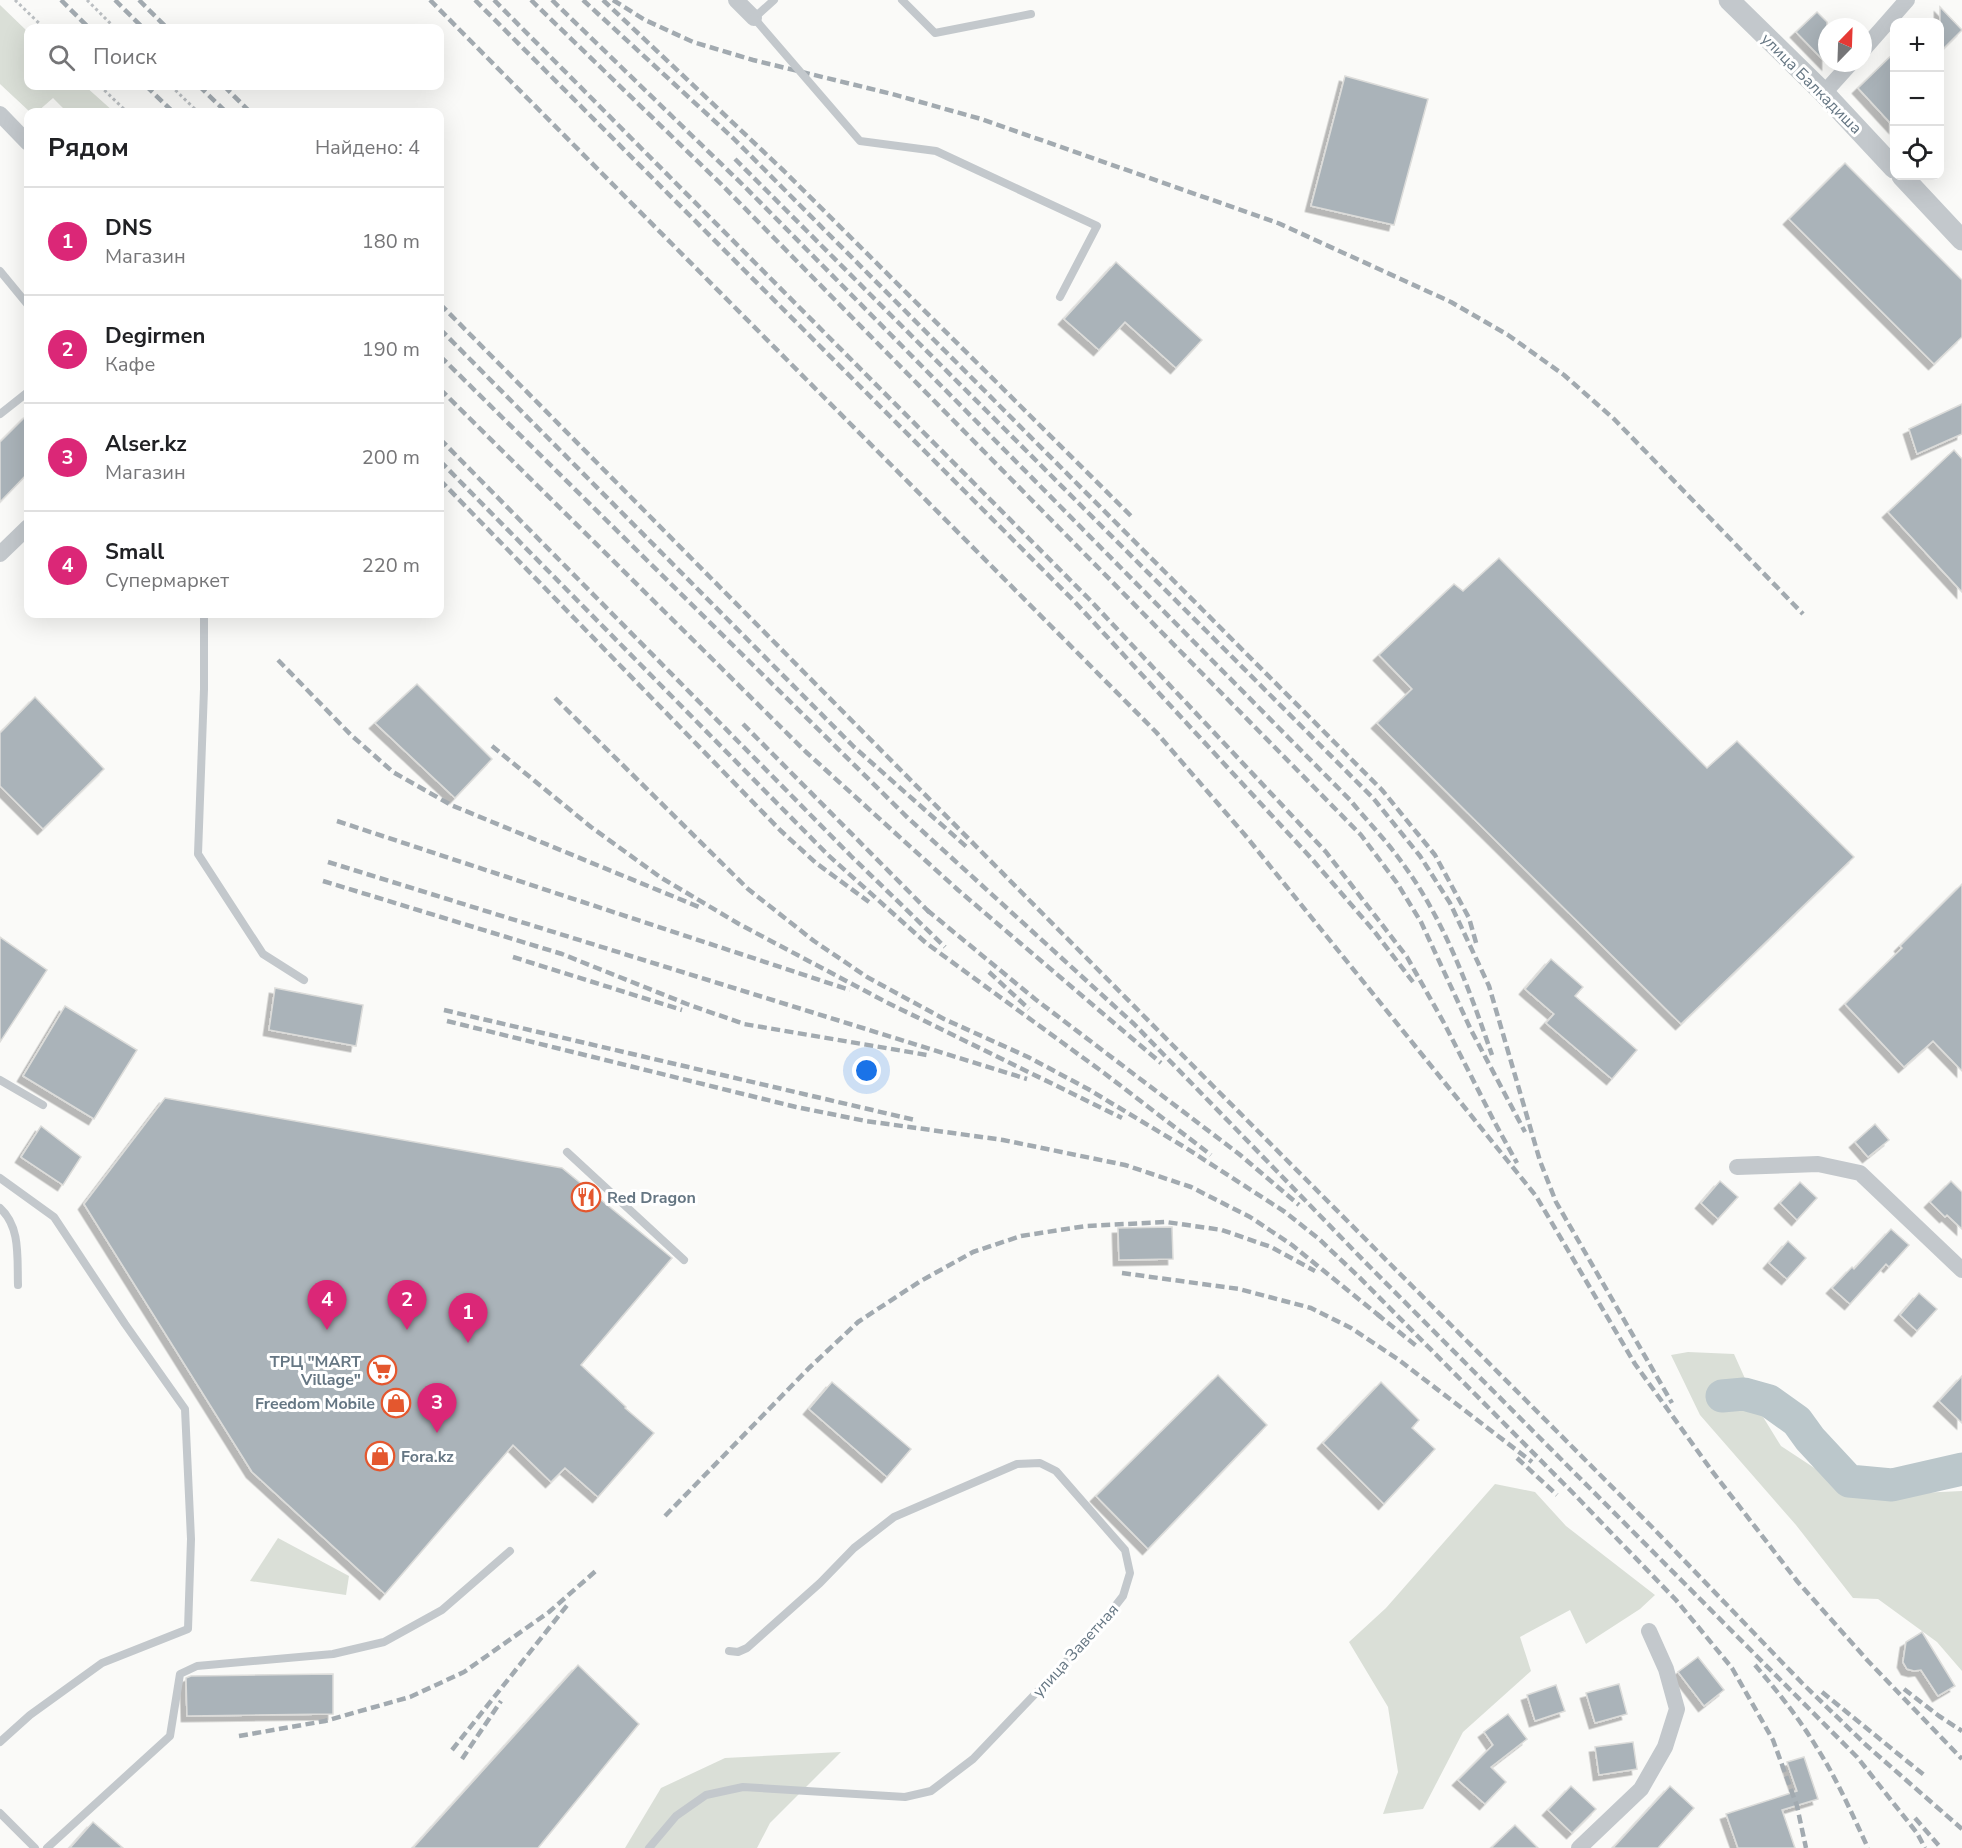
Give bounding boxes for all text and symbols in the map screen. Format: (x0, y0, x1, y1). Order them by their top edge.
north arrow (1818, 18, 1872, 72)
map controls (1890, 18, 1944, 180)
button: + (1890, 18, 1944, 72)
search box (24, 24, 444, 90)
street label: улица Балкадиша (1756, 28, 1867, 139)
icon: search (45, 41, 78, 74)
text: Поиск (93, 42, 157, 72)
button: − (1890, 72, 1944, 126)
button: locate (1890, 126, 1944, 180)
text: Рядом (48, 130, 129, 165)
text: Найдено: 4 (315, 134, 420, 161)
text: DNS (105, 213, 152, 243)
text: 1 (62, 228, 74, 255)
text: 180 m (362, 228, 420, 255)
text: Магазин (105, 243, 186, 270)
text: Degirmen (105, 321, 205, 351)
text: 2 (62, 336, 74, 363)
text: 190 m (362, 336, 420, 363)
text: Кафе (105, 351, 155, 378)
text: Alser.kz (105, 429, 187, 459)
text: 3 (62, 444, 74, 471)
text: 200 m (362, 444, 420, 471)
text: Магазин (105, 459, 186, 486)
text: Small (105, 537, 164, 567)
text: 4 (62, 552, 74, 579)
text: 220 m (362, 552, 420, 579)
text: Супермаркет (105, 567, 229, 594)
your location (852, 1056, 881, 1085)
restaurant icon: Red Dragon (570, 1181, 602, 1213)
place label: Red Dragon (607, 1187, 696, 1209)
pin: 4 (308, 1280, 346, 1330)
pin: 2 (388, 1280, 426, 1330)
pin: 1 (448, 1294, 488, 1343)
place label: ТРЦ "MART Village" (270, 1351, 361, 1391)
supermarket icon: ТРЦ "MART Village" (366, 1354, 398, 1386)
pin: 3 (418, 1384, 456, 1433)
shop icon: Freedom Mobile (380, 1387, 412, 1419)
place label: Freedom Mobile (255, 1393, 375, 1415)
shop icon: Fora.kz (364, 1440, 396, 1472)
place label: Fora.kz (401, 1446, 454, 1468)
street label: улица Заветная (1028, 1599, 1124, 1702)

